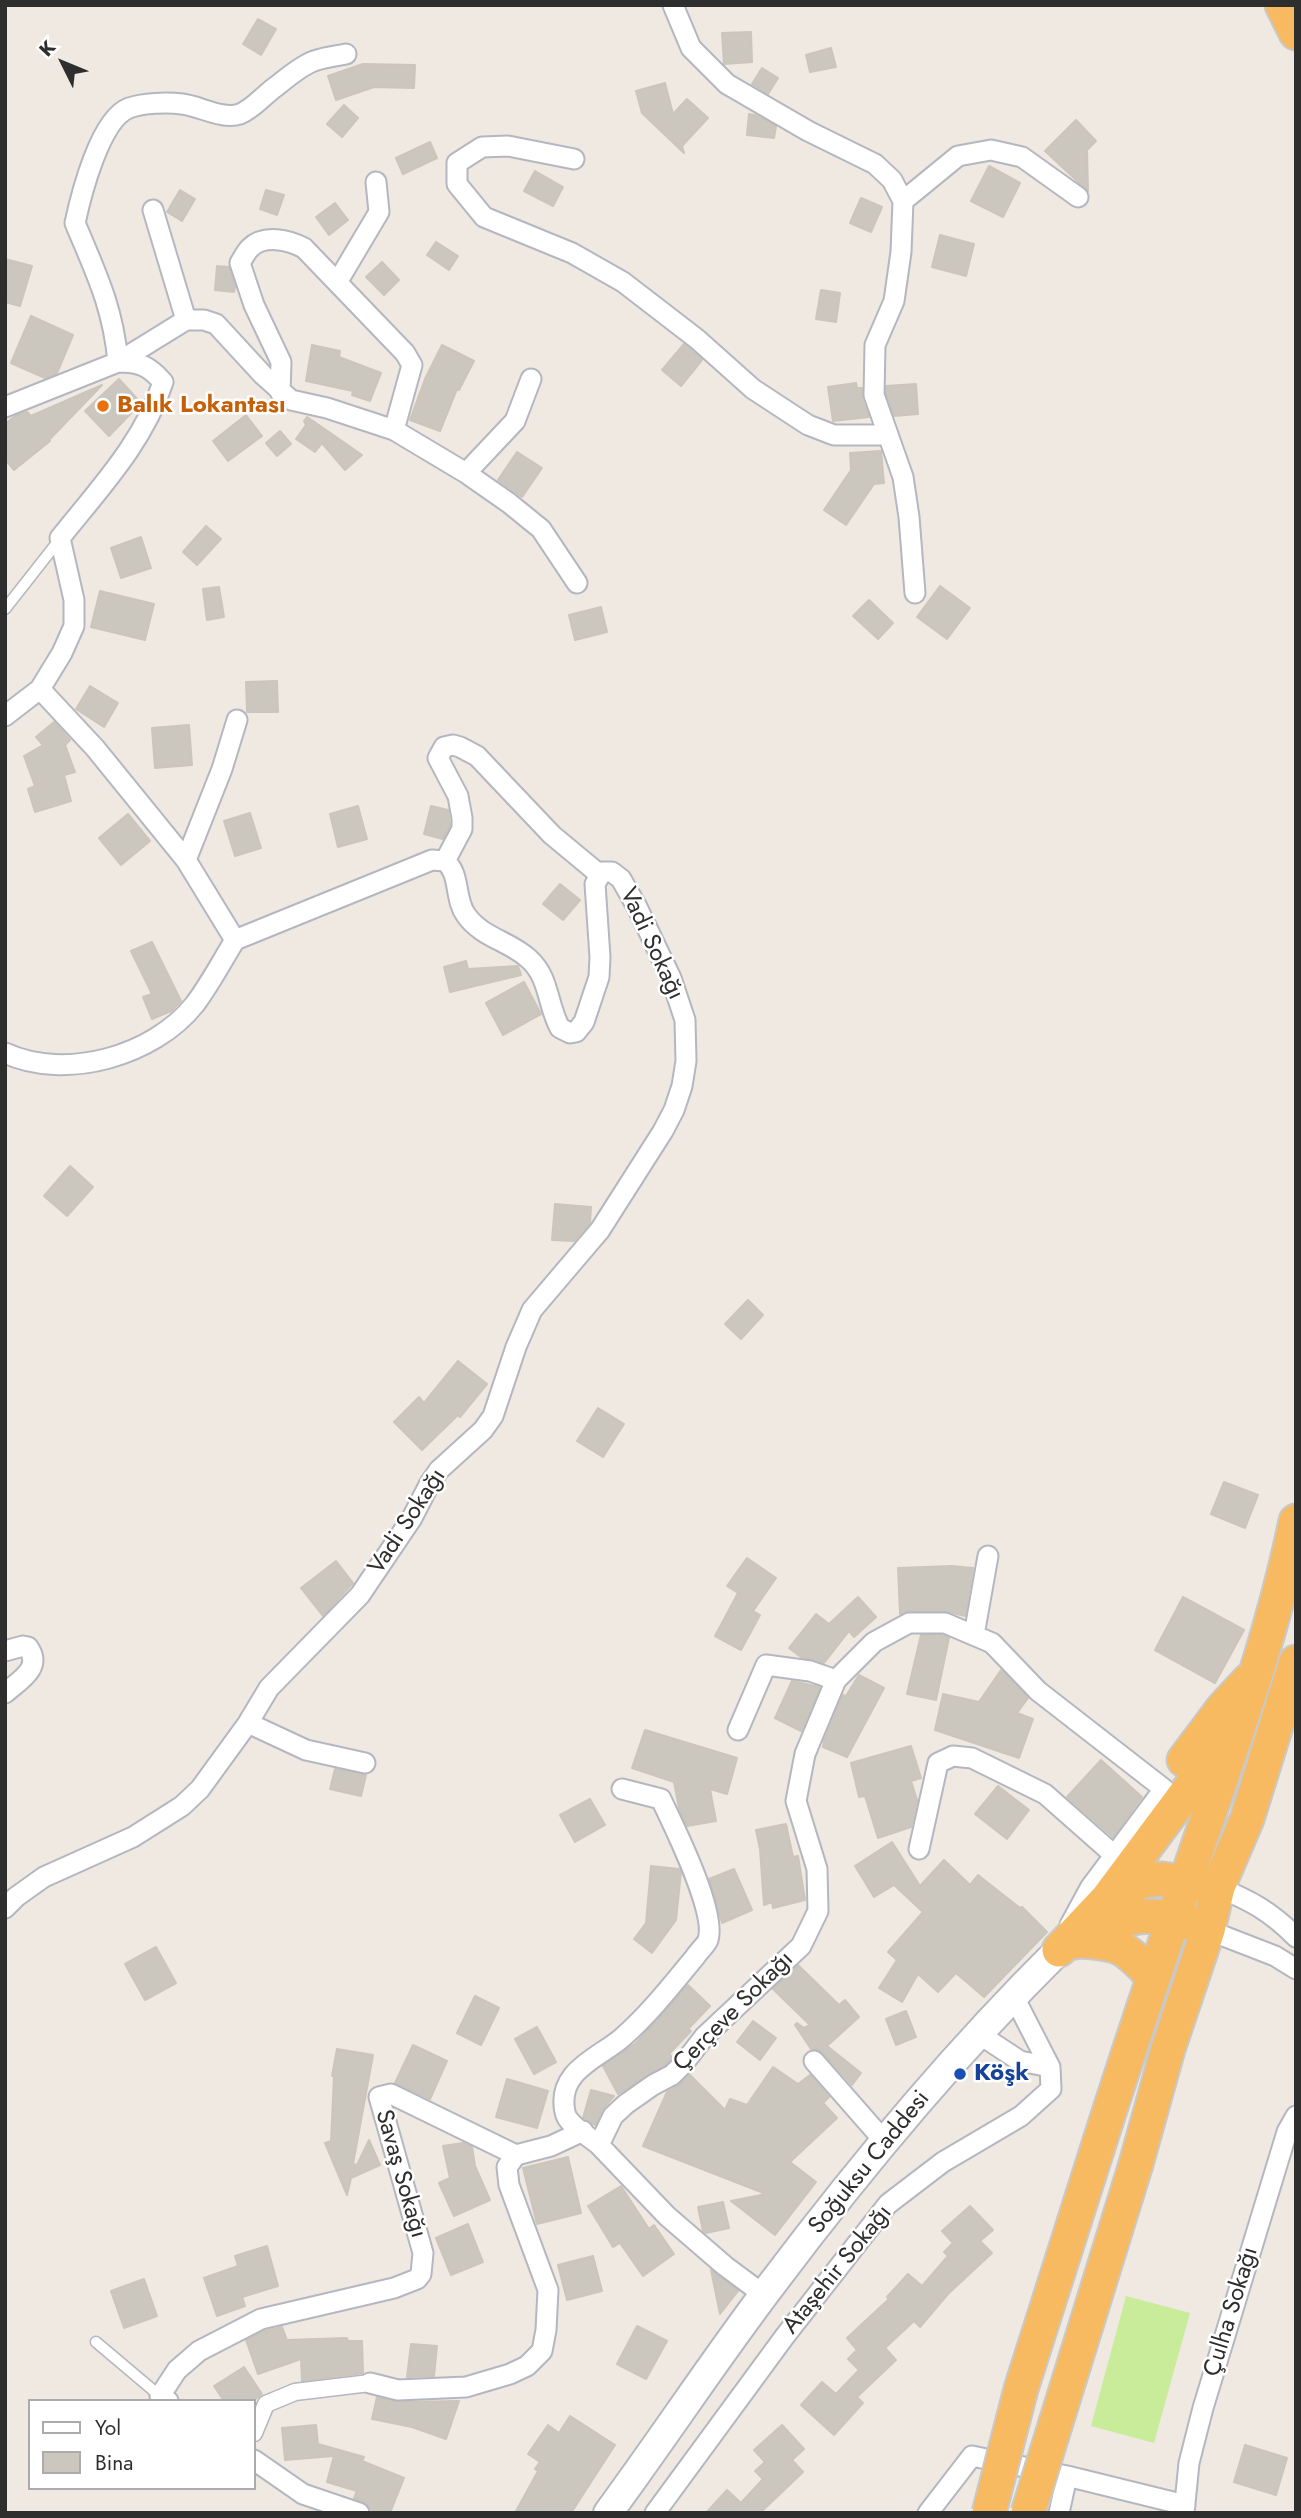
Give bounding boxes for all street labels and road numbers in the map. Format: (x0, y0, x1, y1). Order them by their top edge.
street label: Vadi Sokağı (613, 883, 689, 1005)
street label: Vadi Sokağı (363, 1464, 453, 1580)
street label: Çerçeve Sokağı (668, 1946, 800, 2078)
street label: Soğuksu Caddesi (803, 2085, 937, 2241)
street label: Savaş Sokağı (368, 2107, 432, 2241)
street label: Ataşehir Sokağı (777, 2200, 899, 2340)
street label: Çulha Sokağı (1199, 2244, 1265, 2380)

